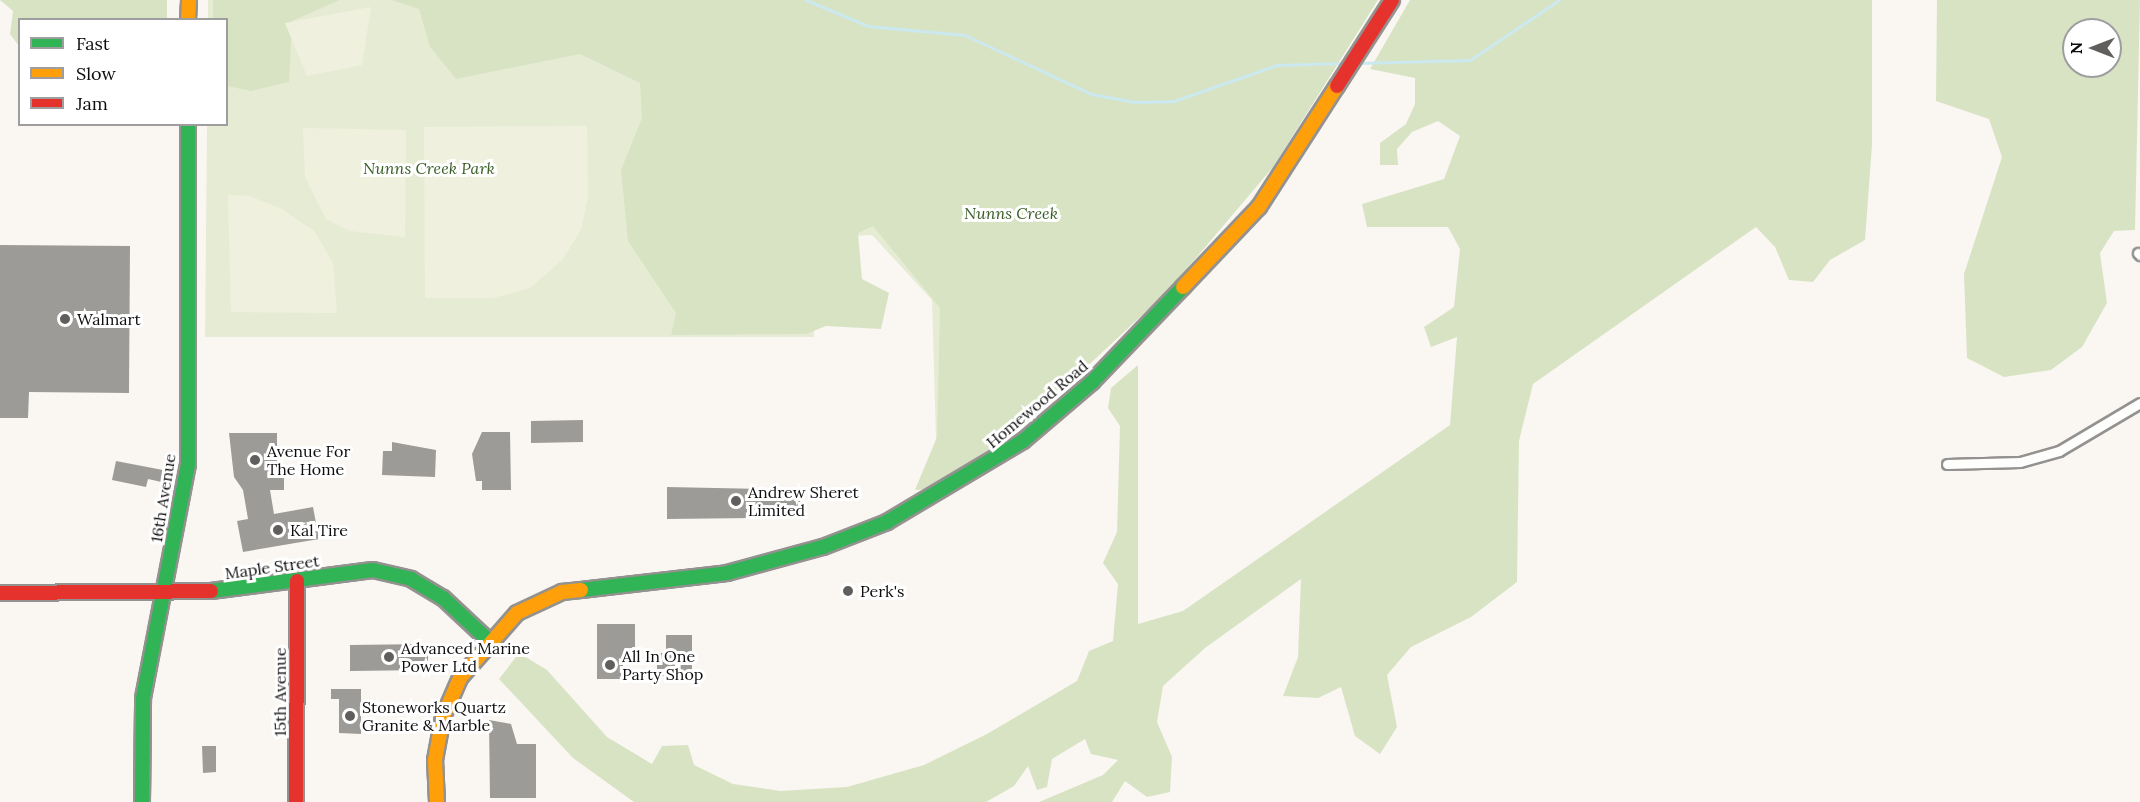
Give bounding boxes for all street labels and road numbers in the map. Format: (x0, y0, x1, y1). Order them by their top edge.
street label: Homewood Road (982, 356, 1092, 452)
street label: 16th Avenue (147, 452, 179, 544)
street label: Maple Street (224, 551, 320, 583)
street label: 15th Avenue (270, 648, 290, 736)

